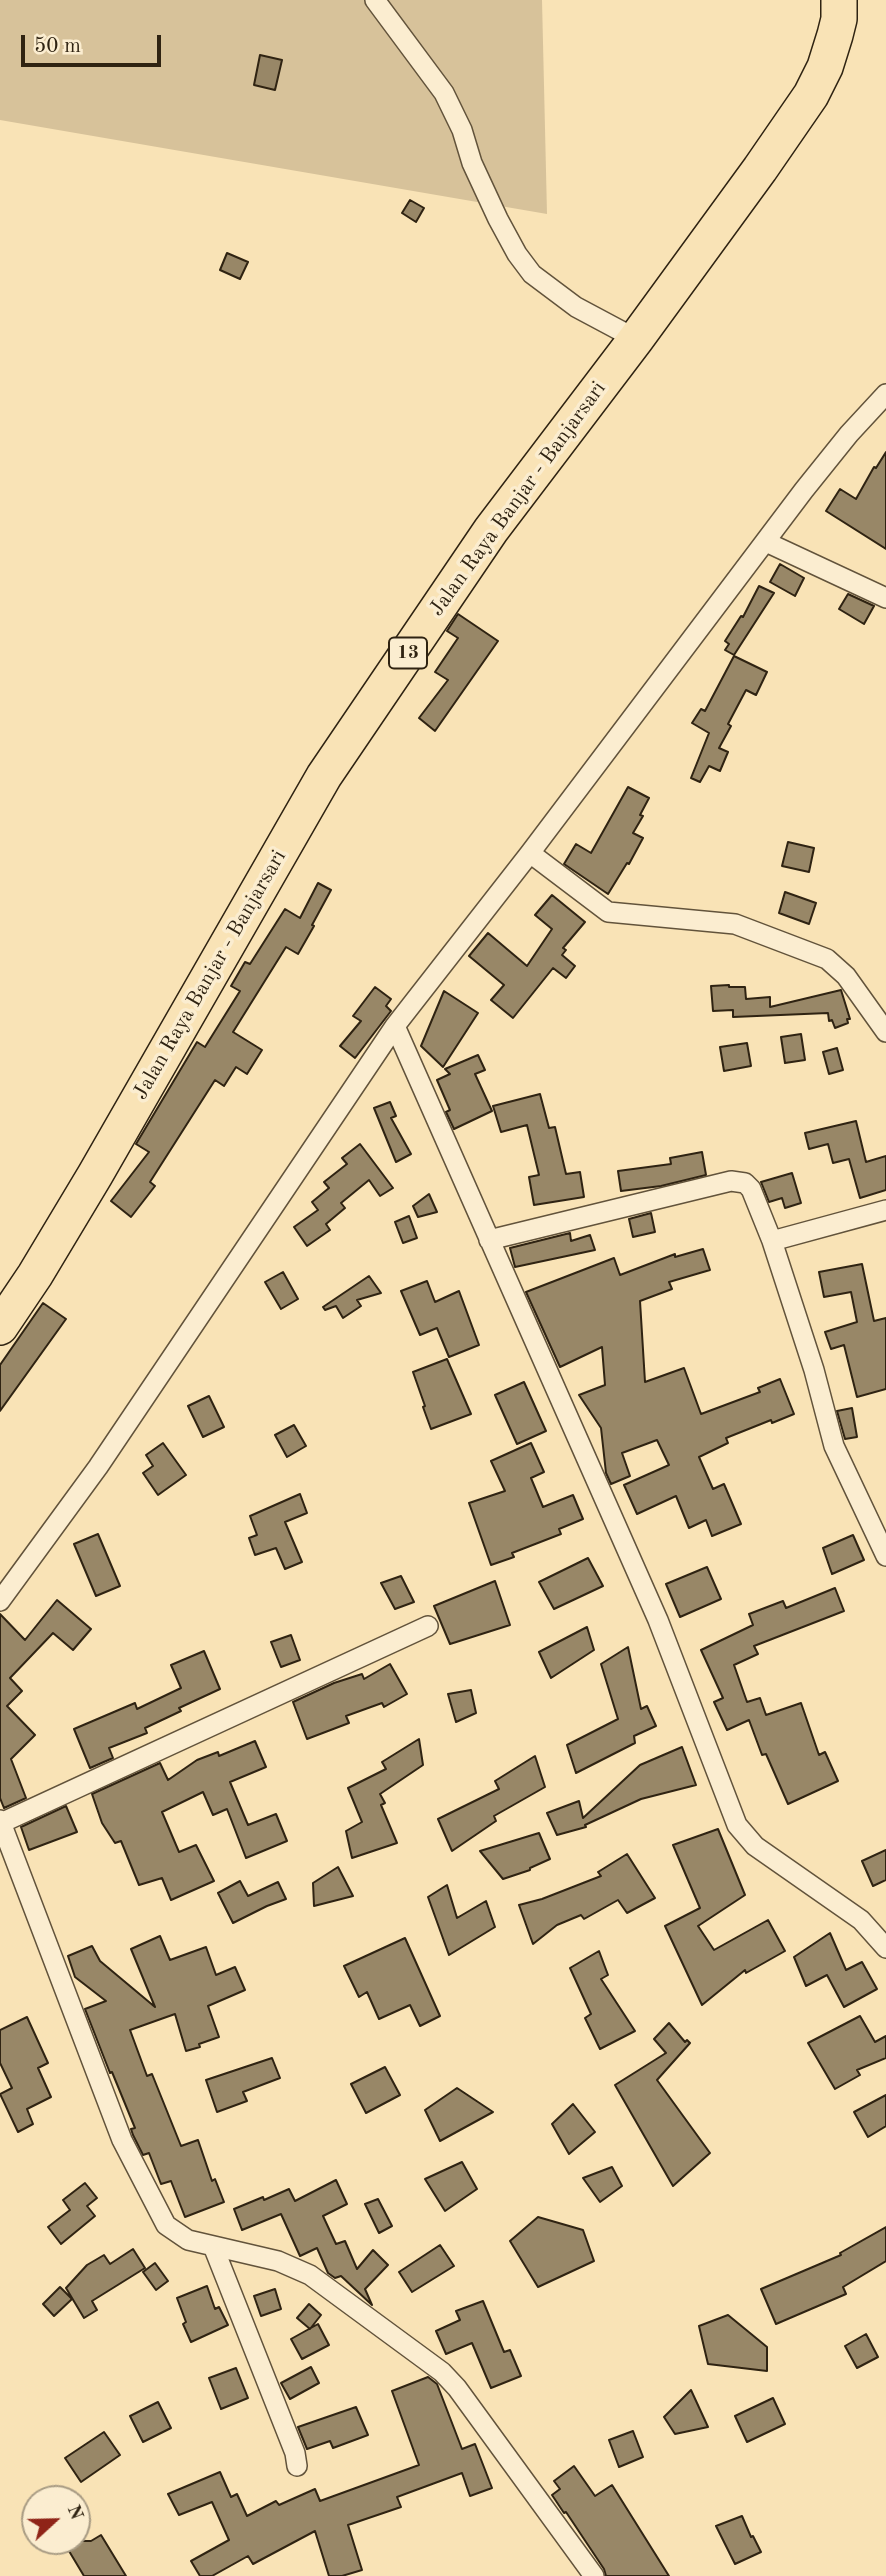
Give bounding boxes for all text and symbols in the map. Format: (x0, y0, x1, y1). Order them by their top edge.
scale bar (24, 21, 164, 65)
text: 50 m (34, 36, 81, 57)
street label: Jalan Raya Banjar - Banjarsari (424, 377, 612, 621)
road number: 13 (389, 638, 427, 668)
street label: Jalan Raya Banjar - Banjarsari (128, 846, 292, 1104)
north arrow (21, 2485, 91, 2555)
text: N (63, 2502, 86, 2523)

